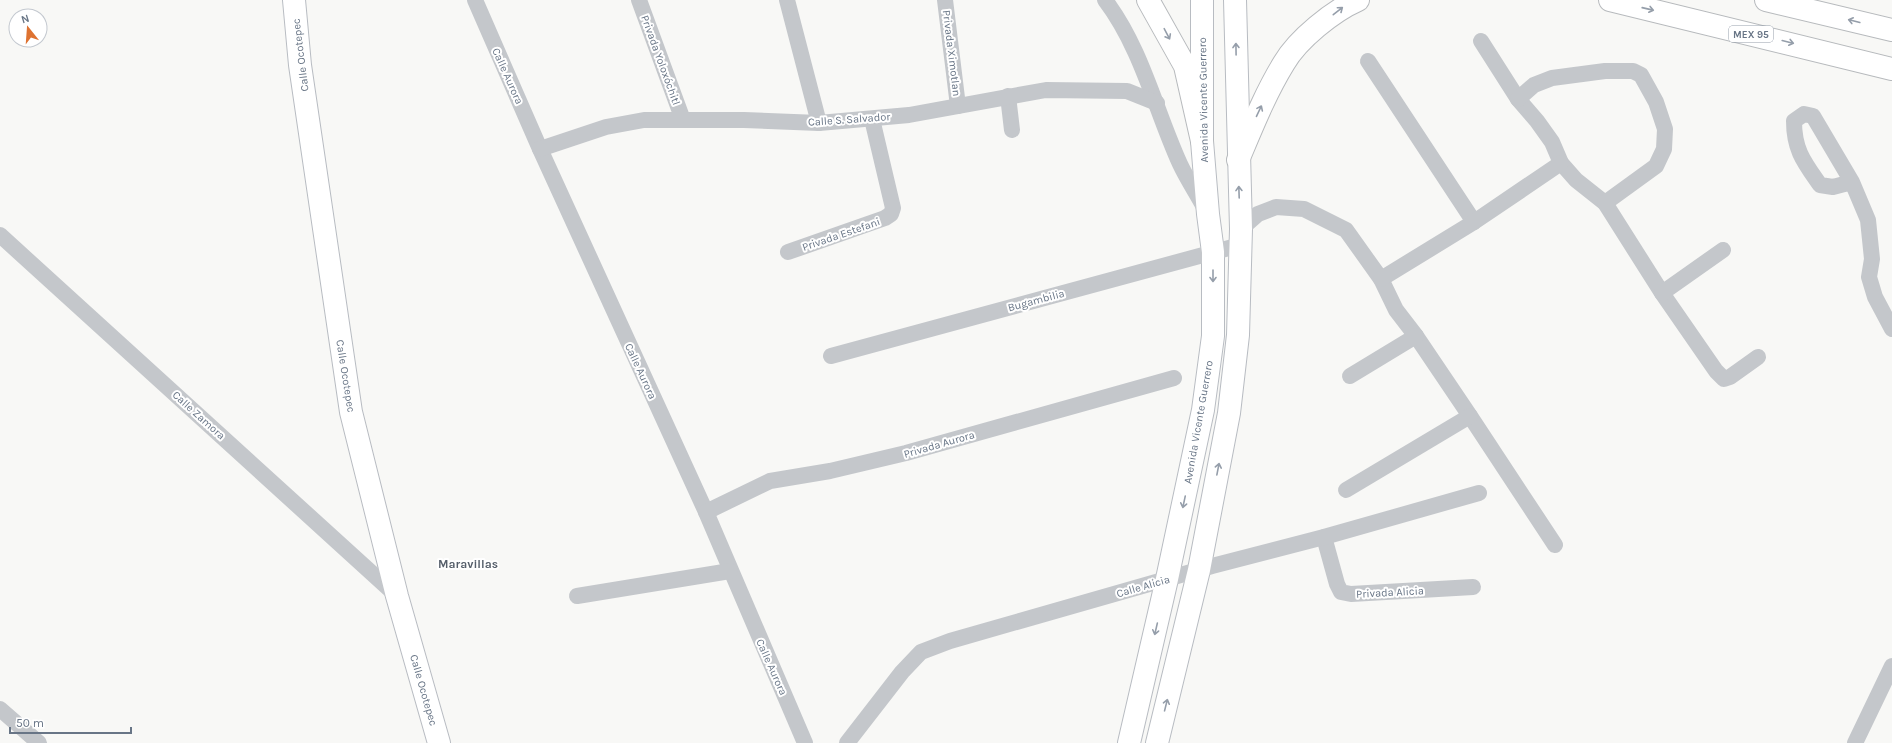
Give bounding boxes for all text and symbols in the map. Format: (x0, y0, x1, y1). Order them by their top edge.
one-way arrow (1641, 6, 1654, 13)
one-way arrow (1332, 7, 1343, 15)
north arrow (8, 8, 48, 48)
street label: Privada Ximotlan (940, 9, 963, 97)
text: N (20, 12, 31, 26)
street label: Privada Yoloxóchitl (638, 13, 683, 107)
street label: Calle Ocotepec (290, 17, 311, 92)
one-way arrow (1848, 17, 1861, 24)
road number: MEX 95 (1729, 26, 1773, 42)
one-way arrow (1164, 28, 1172, 40)
street label: Avenida Vicente Guerrero (1196, 37, 1211, 163)
one-way arrow (1781, 39, 1794, 47)
one-way arrow (1232, 43, 1240, 56)
street label: Calle Aurora (489, 46, 526, 106)
one-way arrow (1255, 106, 1263, 118)
street label: Calle S. Salvador (808, 110, 891, 129)
one-way arrow (1235, 186, 1243, 199)
street label: Privada Estefani (800, 215, 882, 254)
one-way arrow (1209, 269, 1217, 282)
street label: Bugambilia (1006, 287, 1066, 314)
street label: Calle Ocotepec (333, 339, 358, 414)
street label: Calle Aurora (622, 341, 659, 401)
street label: Avenida Vicente Guerrero (1181, 359, 1216, 485)
street label: Calle Zamora (170, 388, 228, 442)
street label: Privada Aurora (902, 428, 976, 461)
one-way arrow (1215, 463, 1223, 476)
one-way arrow (1179, 495, 1187, 508)
district label: Maravillas (438, 557, 498, 571)
street label: Calle Alicia (1115, 573, 1171, 600)
street label: Privada Alicia (1356, 584, 1424, 601)
one-way arrow (1151, 622, 1159, 635)
street label: Calle Aurora (753, 637, 790, 697)
street label: Calle Ocotepec (407, 653, 440, 728)
one-way arrow (1163, 699, 1170, 712)
scale bar (10, 709, 131, 735)
text: 50 m (16, 716, 44, 730)

